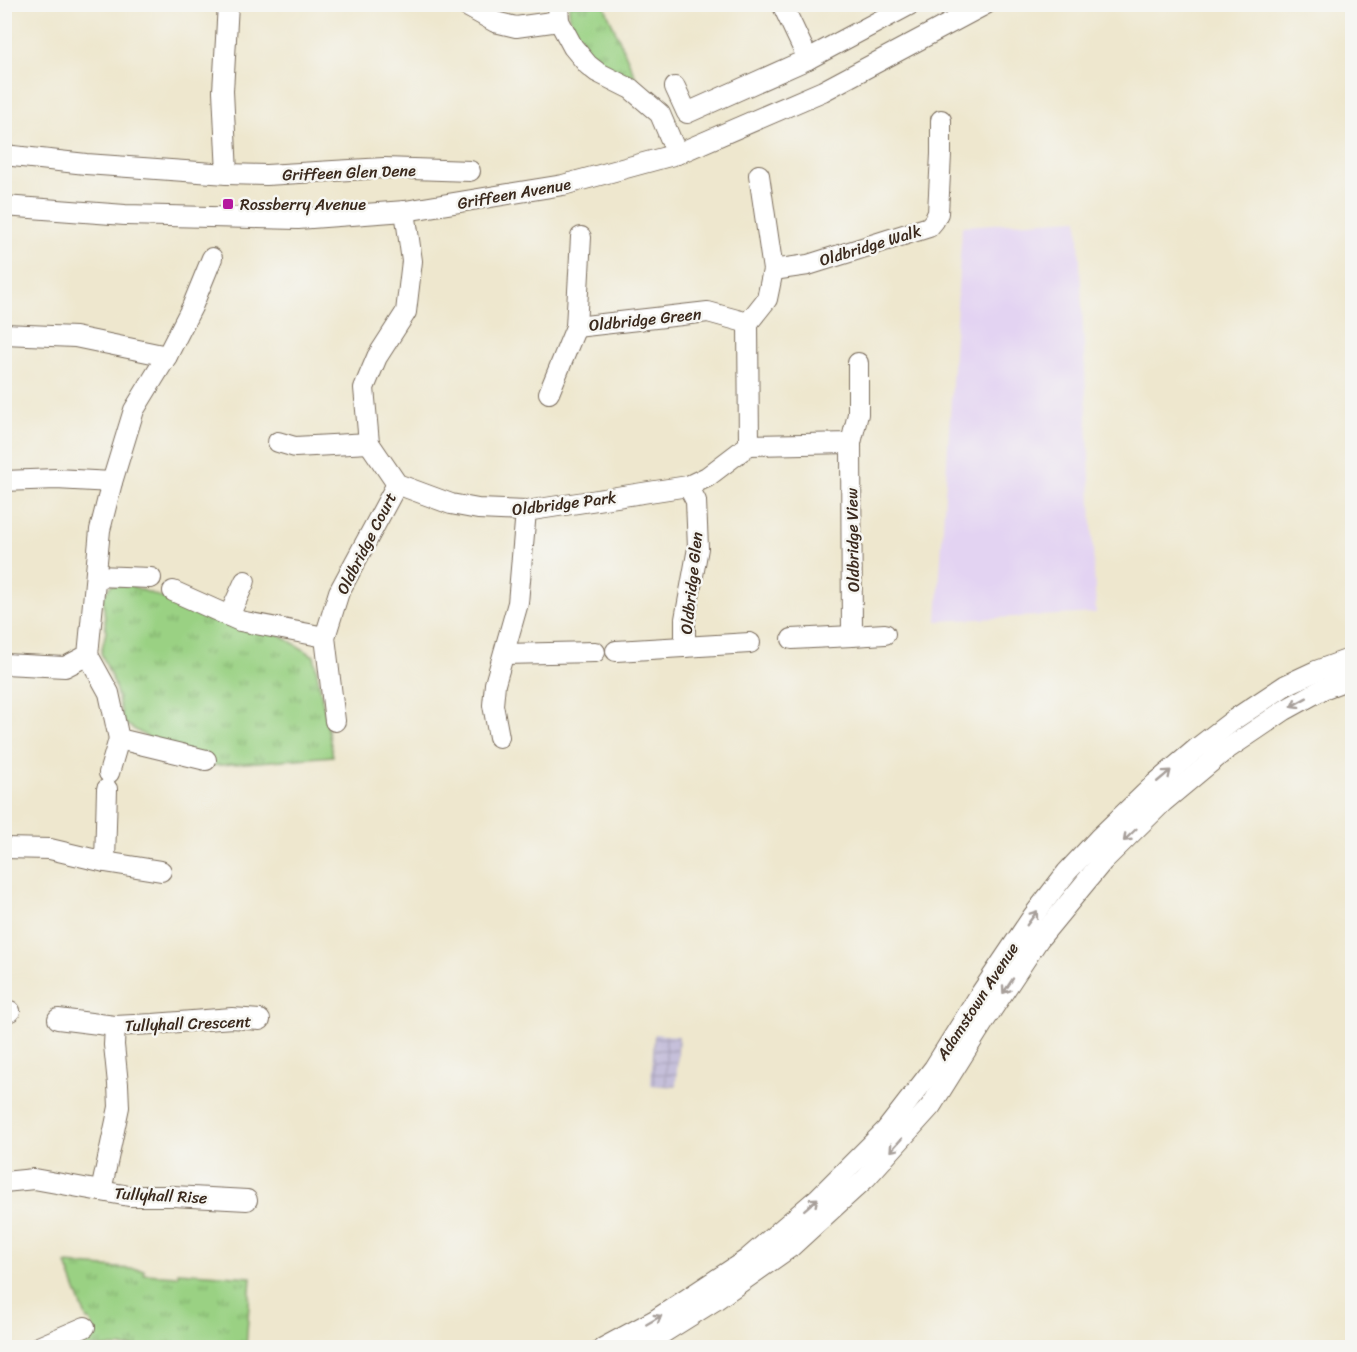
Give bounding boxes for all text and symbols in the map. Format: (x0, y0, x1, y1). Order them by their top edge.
street label: Griffeen Glen Dene (282, 156, 417, 189)
street label: Griffeen Avenue (455, 169, 573, 218)
place label: Rossberry Avenue (240, 190, 366, 219)
marker: Rossberry Avenue (221, 197, 235, 211)
street label: Oldbridge Walk (816, 216, 925, 275)
street label: Oldbridge Green (587, 299, 703, 340)
street label: Oldbridge Park (510, 483, 618, 524)
street label: Oldbridge Court (328, 487, 405, 600)
street label: Oldbridge View (837, 487, 868, 592)
street label: Oldbridge Glen (672, 530, 711, 636)
one-way arrow (1291, 697, 1309, 708)
one-way arrow (1156, 769, 1172, 782)
one-way arrow (1122, 827, 1137, 842)
one-way arrow (1025, 911, 1038, 927)
street label: Adamstown Avenue (928, 936, 1027, 1067)
one-way arrow (1001, 977, 1013, 994)
street label: Tullyhall Crescent (124, 1007, 252, 1040)
one-way arrow (889, 1137, 903, 1152)
street label: Tullyhall Rise (114, 1179, 208, 1212)
one-way arrow (803, 1197, 818, 1211)
one-way arrow (645, 1314, 662, 1326)

